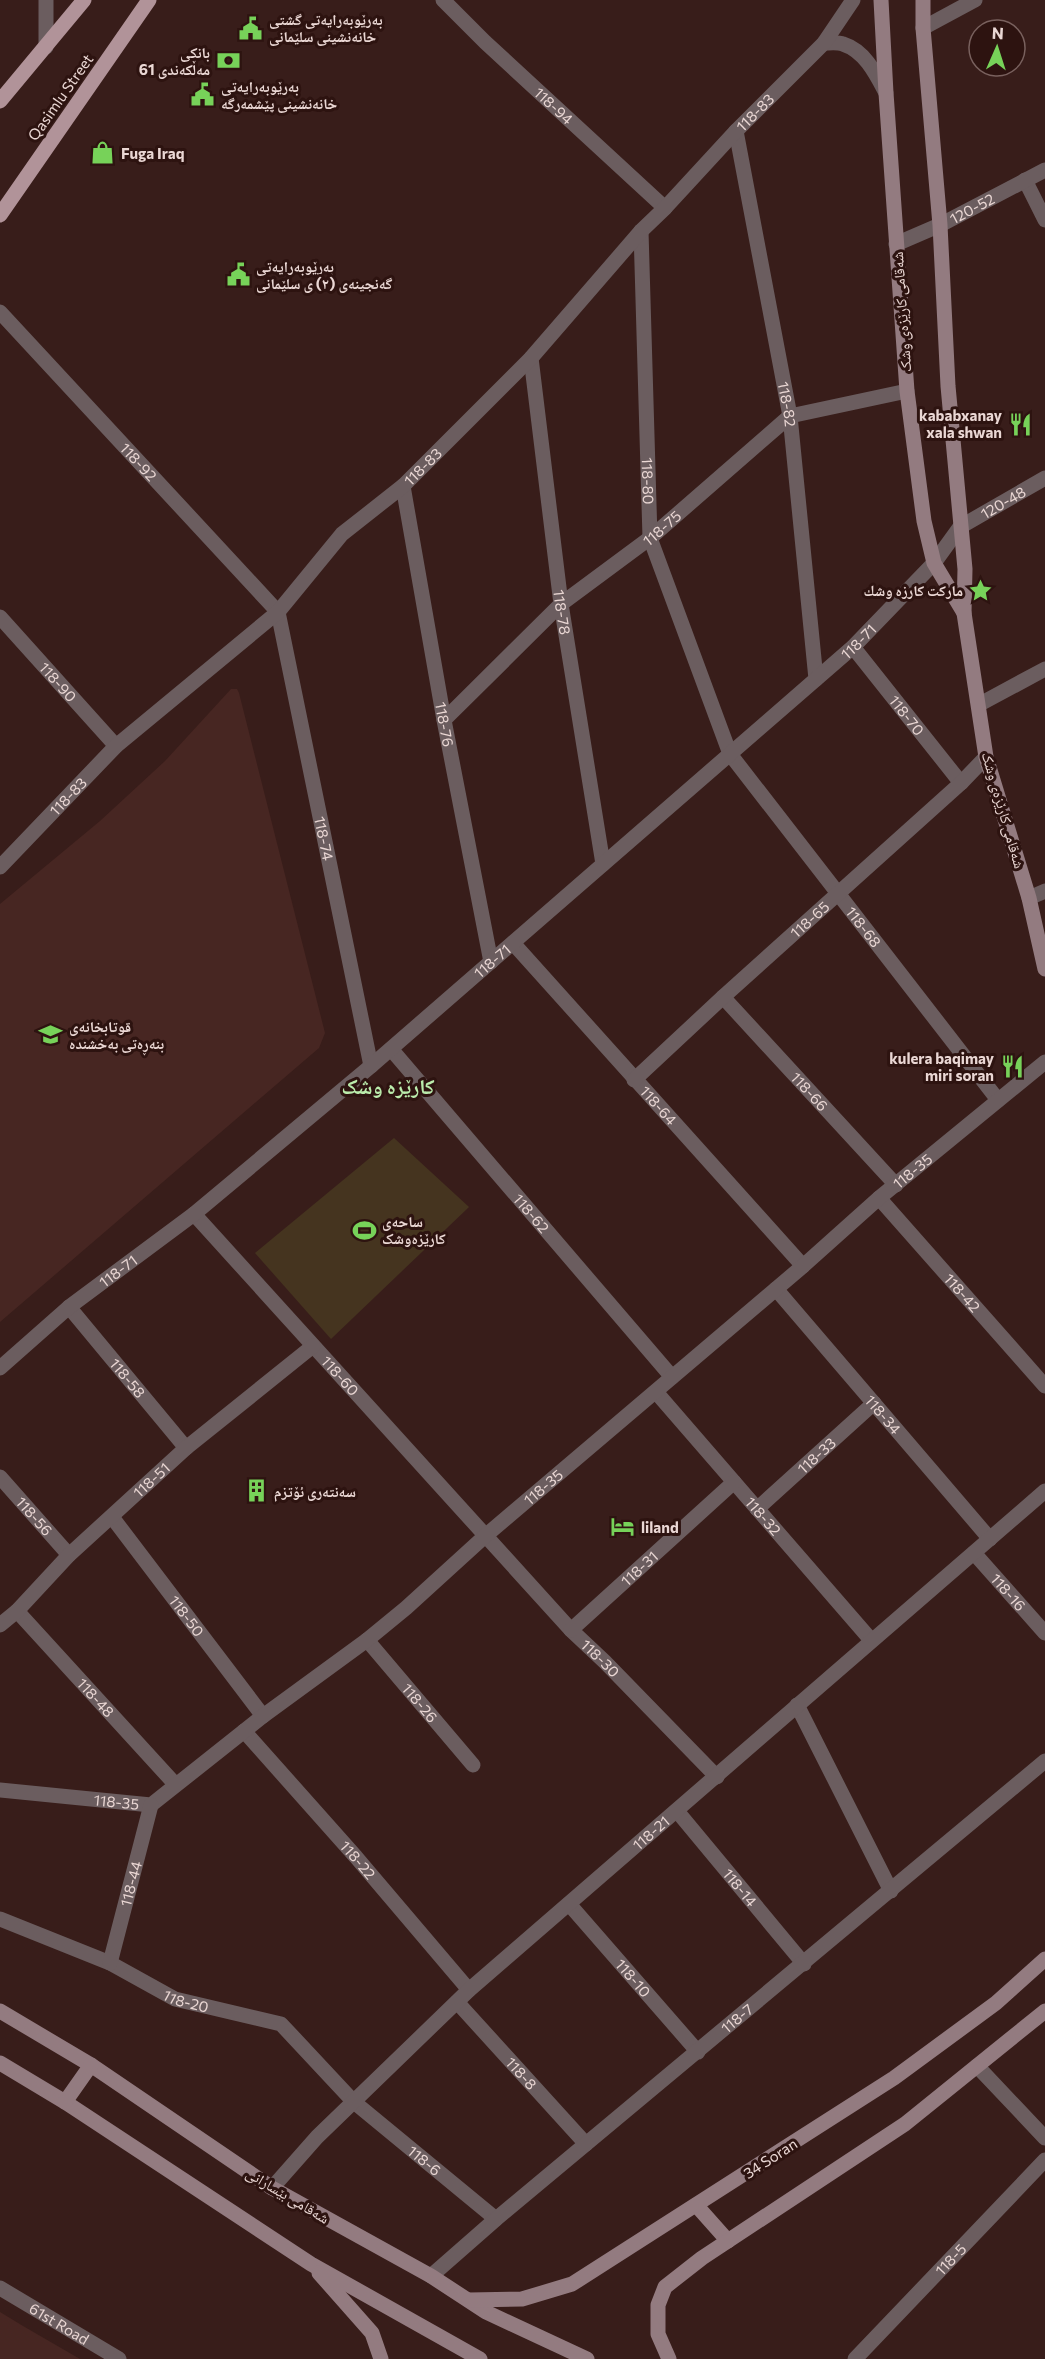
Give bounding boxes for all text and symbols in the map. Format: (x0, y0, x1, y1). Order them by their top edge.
place label: بەرێوبەرایەتی گشتی خانەنشینی سلێمانی (269, 10, 383, 46)
public building icon: بەرێوبەرایەتی گشتی خانەنشینی سلێمانی (238, 15, 264, 41)
north arrow (967, 18, 1027, 78)
text: N (991, 23, 1004, 42)
place label: بانکی مەڵکەندی 61 (139, 43, 210, 79)
bank icon: بانکی مەڵکەندی 61 (215, 48, 241, 74)
street label: Qasimlu Street (24, 50, 96, 144)
place label: بەرێوبەرایەتی خانەنشینی پێشمەرگە (221, 77, 337, 113)
public building icon: بەرێوبەرایەتی خانەنشینی پێشمەرگە (190, 82, 216, 108)
street label: 118-94 (531, 83, 577, 128)
street label: 118-83 (732, 90, 777, 135)
shop icon: Fuga Iraq (90, 140, 116, 166)
place label: Fuga Iraq (121, 144, 185, 162)
street label: 120-52 (947, 189, 997, 227)
street label: شەقامی کارێزەی وشک (888, 251, 916, 373)
place label: بەڕێوبەرایەتی گەنجینەی (۲) ی سلێمانی (256, 257, 393, 293)
public building icon: بەڕێوبەرایەتی گەنجینەی (۲) ی سلێمانی (225, 262, 251, 288)
street label: 118-82 (775, 380, 800, 428)
place label: kababxanay xala shwan (919, 406, 1003, 441)
restaurant icon: kababxanay xala shwan (1007, 411, 1033, 437)
street label: 118-92 (117, 439, 161, 485)
street label: 118-83 (400, 444, 445, 489)
street label: 118-80 (639, 457, 658, 505)
street label: 120-48 (977, 482, 1029, 522)
street label: 118-75 (639, 506, 684, 549)
place icon: ماركت كارزه وشك (968, 577, 994, 603)
place label: ماركت كارزه وشك (864, 581, 963, 599)
street label: 118-78 (550, 589, 575, 636)
street label: 118-71 (837, 620, 880, 663)
street label: 118-90 (36, 658, 81, 705)
street label: 118-70 (886, 692, 928, 739)
street label: 118-76 (432, 701, 458, 748)
street label: شەقامی کارێزەی وشک (977, 750, 1029, 871)
street label: 118-83 (45, 773, 90, 819)
street label: 118-74 (311, 815, 338, 862)
street label: 118-65 (786, 897, 833, 941)
street label: 118-68 (842, 903, 885, 951)
street label: 118-71 (470, 940, 514, 982)
place label: قوتابخانەی بنەڕەتی بەخشندە (69, 1017, 164, 1056)
school or university icon: قوتابخانەی بنەڕەتی بەخشندە (38, 1022, 64, 1048)
place label: kulera baqimay miri soran (889, 1049, 995, 1084)
restaurant icon: kulera baqimay miri soran (999, 1054, 1025, 1080)
street label: 118-66 (787, 1068, 832, 1114)
district label: کارێزە وشک (342, 1073, 434, 1099)
street label: 118-64 (636, 1082, 681, 1128)
street label: 118-35 (889, 1149, 935, 1192)
street label: 118-62 (510, 1190, 553, 1236)
place label: ساحه‌ی کارێزه‌وشک (382, 1212, 446, 1247)
sports icon: ساحه‌ی کارێزه‌وشک (351, 1217, 377, 1243)
street label: 118-71 (95, 1251, 140, 1291)
street label: 118-42 (941, 1269, 984, 1315)
street label: 118-60 (318, 1352, 363, 1399)
street label: 118-58 (106, 1354, 149, 1401)
street label: 118-34 (862, 1391, 905, 1438)
street label: 118-33 (793, 1433, 839, 1477)
street label: 118-51 (129, 1458, 173, 1501)
street label: 118-35 (520, 1465, 566, 1508)
building icon: سەنتەری ئۆتزم (243, 1478, 269, 1504)
place label: سەنتەری ئۆتزم (274, 1482, 356, 1502)
street label: 118-56 (12, 1493, 56, 1539)
street label: 118-32 (742, 1493, 785, 1539)
hotel icon: liland (610, 1514, 636, 1540)
place label: liland (641, 1518, 679, 1536)
street label: 118-31 (617, 1547, 661, 1589)
street label: 118-16 (987, 1570, 1030, 1614)
street label: 118-50 (166, 1592, 208, 1640)
street label: 118-30 (577, 1635, 623, 1681)
street label: 118-48 (74, 1674, 118, 1721)
street label: 118-26 (398, 1679, 442, 1726)
street label: 118-35 (93, 1790, 140, 1813)
street label: 118-21 (629, 1812, 673, 1853)
street label: 118-22 (337, 1837, 380, 1883)
street label: 118-44 (116, 1859, 145, 1908)
street label: 118-14 (719, 1865, 761, 1910)
street label: 118-10 (612, 1955, 655, 2001)
street label: 118-20 (160, 1985, 211, 2016)
street label: 118-7 (717, 2000, 756, 2037)
street label: 118-8 (502, 2053, 541, 2093)
street label: 34 Soran (740, 2134, 800, 2182)
street label: 118-6 (404, 2141, 445, 2179)
street label: شەقامی بێسارانی (242, 2163, 333, 2229)
street label: 118-5 (931, 2240, 970, 2279)
street label: 61st Road (26, 2299, 92, 2348)

